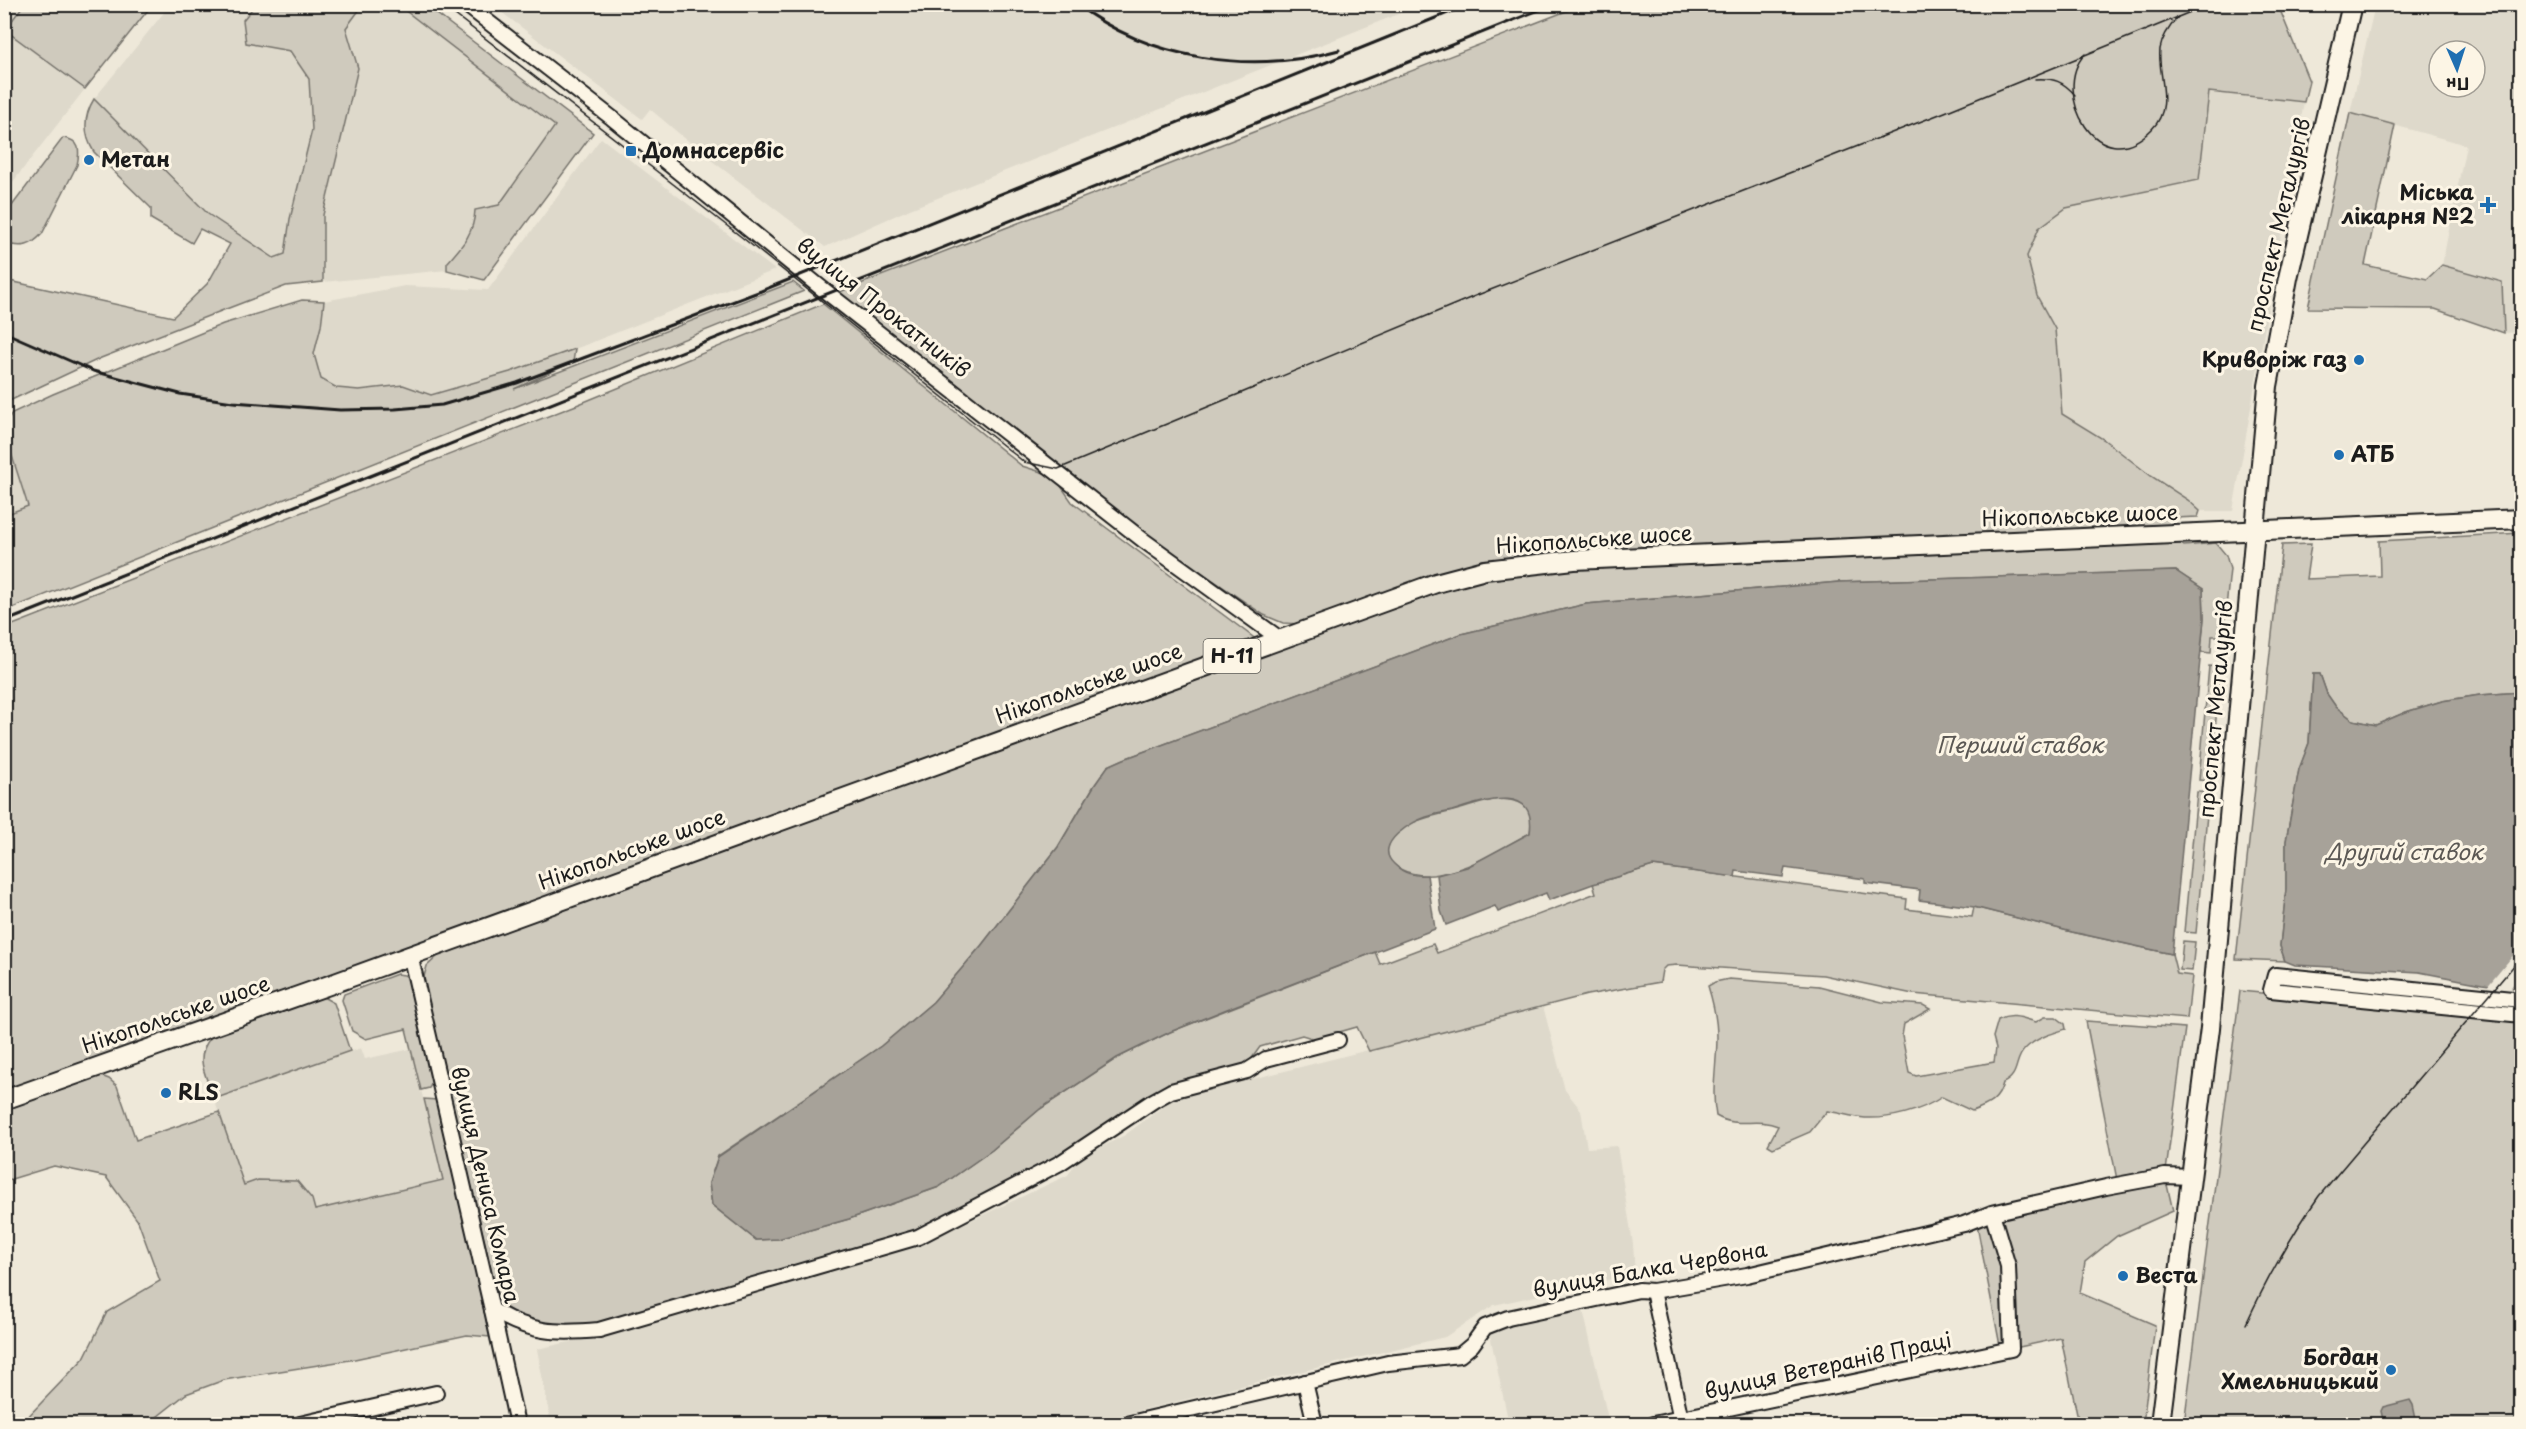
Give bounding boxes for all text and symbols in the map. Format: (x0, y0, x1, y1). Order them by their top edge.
north arrow (2427, 39, 2487, 99)
text: Пн (2446, 72, 2470, 98)
street label: проспект Металургів (2237, 114, 2317, 335)
place label: Домнасервіс (642, 133, 784, 165)
place label: Метан (101, 142, 170, 174)
marker: Домнасервіс (624, 144, 638, 158)
marker: Метан (82, 153, 96, 167)
place label: Міська лікарня №2 (2341, 175, 2474, 231)
marker: Міська лікарня №2 (2479, 196, 2497, 214)
street label: вулиця Прокатників (791, 228, 978, 384)
place label: Криворіж газ (2202, 342, 2347, 374)
marker: Криворіж газ (2352, 353, 2366, 367)
place label: АТБ (2351, 437, 2394, 469)
marker: АТБ (2332, 448, 2346, 462)
street label: Нікопольське шосе (1981, 495, 2179, 533)
street label: Нікопольське шосе (1495, 515, 1693, 561)
street label: проспект Металургів (2189, 598, 2239, 819)
street label: Нікопольське шосе (990, 633, 1186, 731)
road number: Н-11 (1204, 639, 1260, 673)
water label: Перший ставок (1937, 727, 2105, 760)
street label: Нікопольське шосе (533, 799, 729, 897)
water label: Другий ставок (2323, 834, 2485, 867)
street label: Нікопольське шосе (77, 966, 274, 1060)
street label: вулиця Дениса Комара (444, 1063, 530, 1307)
place label: RLS (178, 1075, 219, 1107)
marker: RLS (159, 1086, 173, 1100)
street label: вулиця Балка Червона (1530, 1232, 1769, 1304)
place label: Веста (2135, 1258, 2199, 1290)
marker: Веста (2116, 1269, 2130, 1283)
street label: вулиця Ветеранів Праці (1701, 1322, 1954, 1406)
place label: Богдан Хмельницький (2221, 1340, 2379, 1396)
marker: Богдан Хмельницький (2384, 1363, 2398, 1377)

